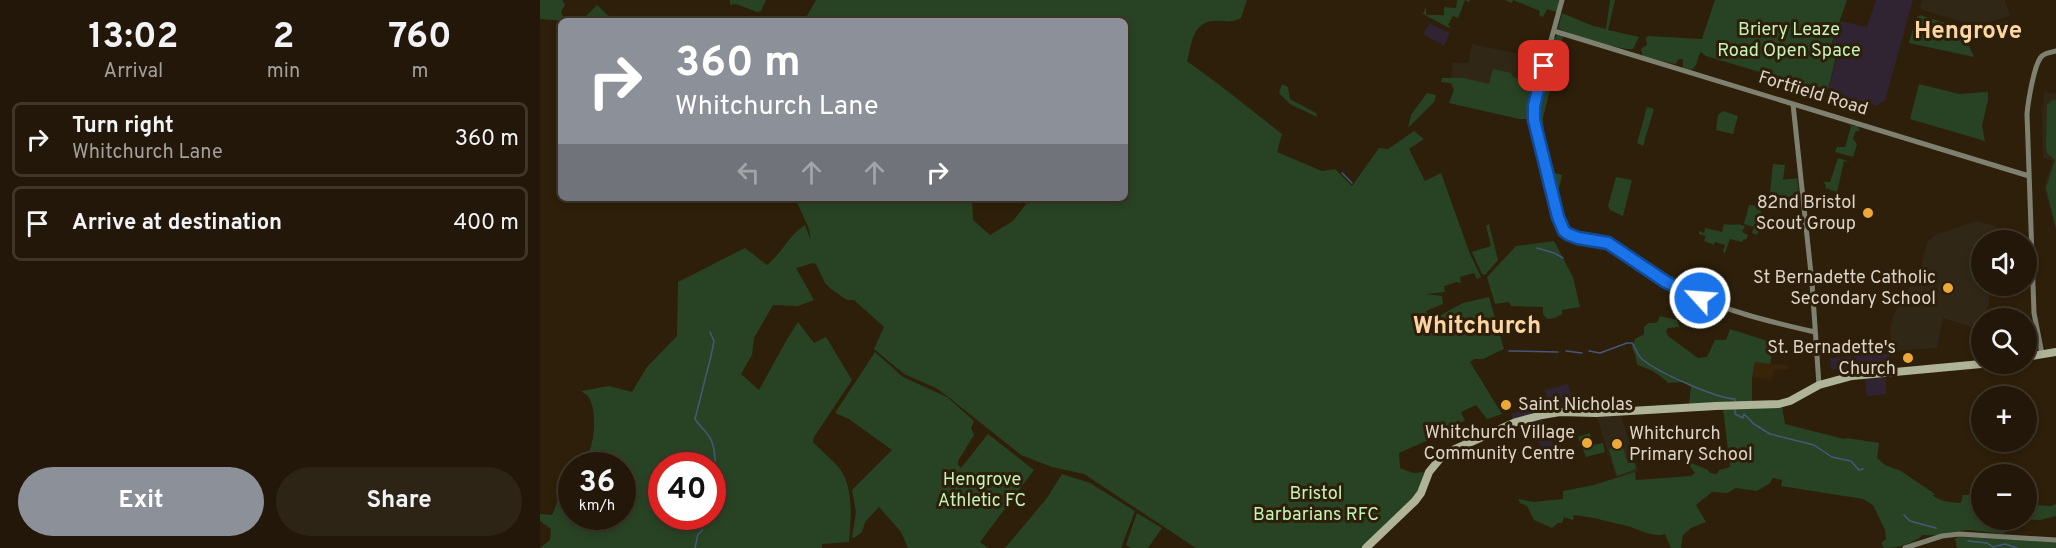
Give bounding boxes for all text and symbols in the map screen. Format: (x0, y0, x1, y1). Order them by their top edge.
text: 13:02 (88, 15, 179, 61)
text: 2 (272, 15, 295, 61)
text: 760 (388, 15, 452, 61)
district label: Hengrove (1914, 17, 2022, 47)
park label: Briery Leaze Road Open Space (1717, 19, 1861, 63)
text: 360 m (675, 38, 801, 91)
pin (1518, 40, 1569, 91)
icon: right (576, 42, 654, 120)
icon: arrive (1527, 49, 1560, 82)
text: Arrival (104, 59, 163, 85)
text: min (267, 59, 300, 85)
text: m (412, 59, 429, 85)
street label: Fortfield Road (1755, 66, 1871, 122)
text: Whitchurch Lane (675, 90, 878, 124)
text: Turn right (72, 113, 174, 140)
icon: right (21, 123, 54, 156)
text: 360 m (455, 126, 519, 153)
text: Whitchurch Lane (72, 140, 223, 166)
icon: left (732, 156, 765, 189)
icon: ahead (795, 156, 828, 189)
icon: ahead (858, 156, 891, 189)
icon: right (921, 156, 954, 189)
place label: 82nd Bristol Scout Group (1756, 192, 1856, 236)
marker: 82nd Bristol Scout Group (1861, 206, 1875, 220)
icon: arrive (21, 207, 54, 240)
text: Arrive at destination (72, 210, 282, 237)
text: 400 m (453, 210, 519, 237)
map controls (1971, 230, 2037, 530)
button: sound (1971, 230, 2037, 296)
position arrow (1668, 266, 1732, 330)
place label: St Bernadette Catholic Secondary School (1753, 267, 1936, 311)
marker: St Bernadette Catholic Secondary School (1941, 281, 1955, 295)
button: search (1971, 308, 2037, 374)
district label: Whitchurch (1413, 312, 1541, 342)
place label: St. Bernadette's Church (1767, 337, 1896, 381)
marker: St. Bernadette's Church (1901, 351, 1915, 365)
button: + (1971, 386, 2037, 452)
place label: Saint Nicholas (1518, 394, 1633, 417)
marker: Saint Nicholas (1499, 398, 1513, 412)
place label: Whitchurch Village Community Centre (1424, 422, 1575, 466)
place label: Whitchurch Primary School (1629, 423, 1753, 467)
marker: Whitchurch Village Community Centre (1580, 436, 1594, 450)
marker: Whitchurch Primary School (1610, 437, 1624, 451)
speed limit sign: 40 (648, 452, 726, 530)
button: − (1971, 464, 2037, 530)
text: 36 (579, 465, 615, 502)
button: Exit (18, 467, 264, 536)
button: Share (276, 467, 522, 536)
park label: Hengrove Athletic FC (938, 469, 1026, 513)
park label: Bristol Barbarians RFC (1253, 483, 1379, 527)
text: km/h (579, 497, 615, 516)

